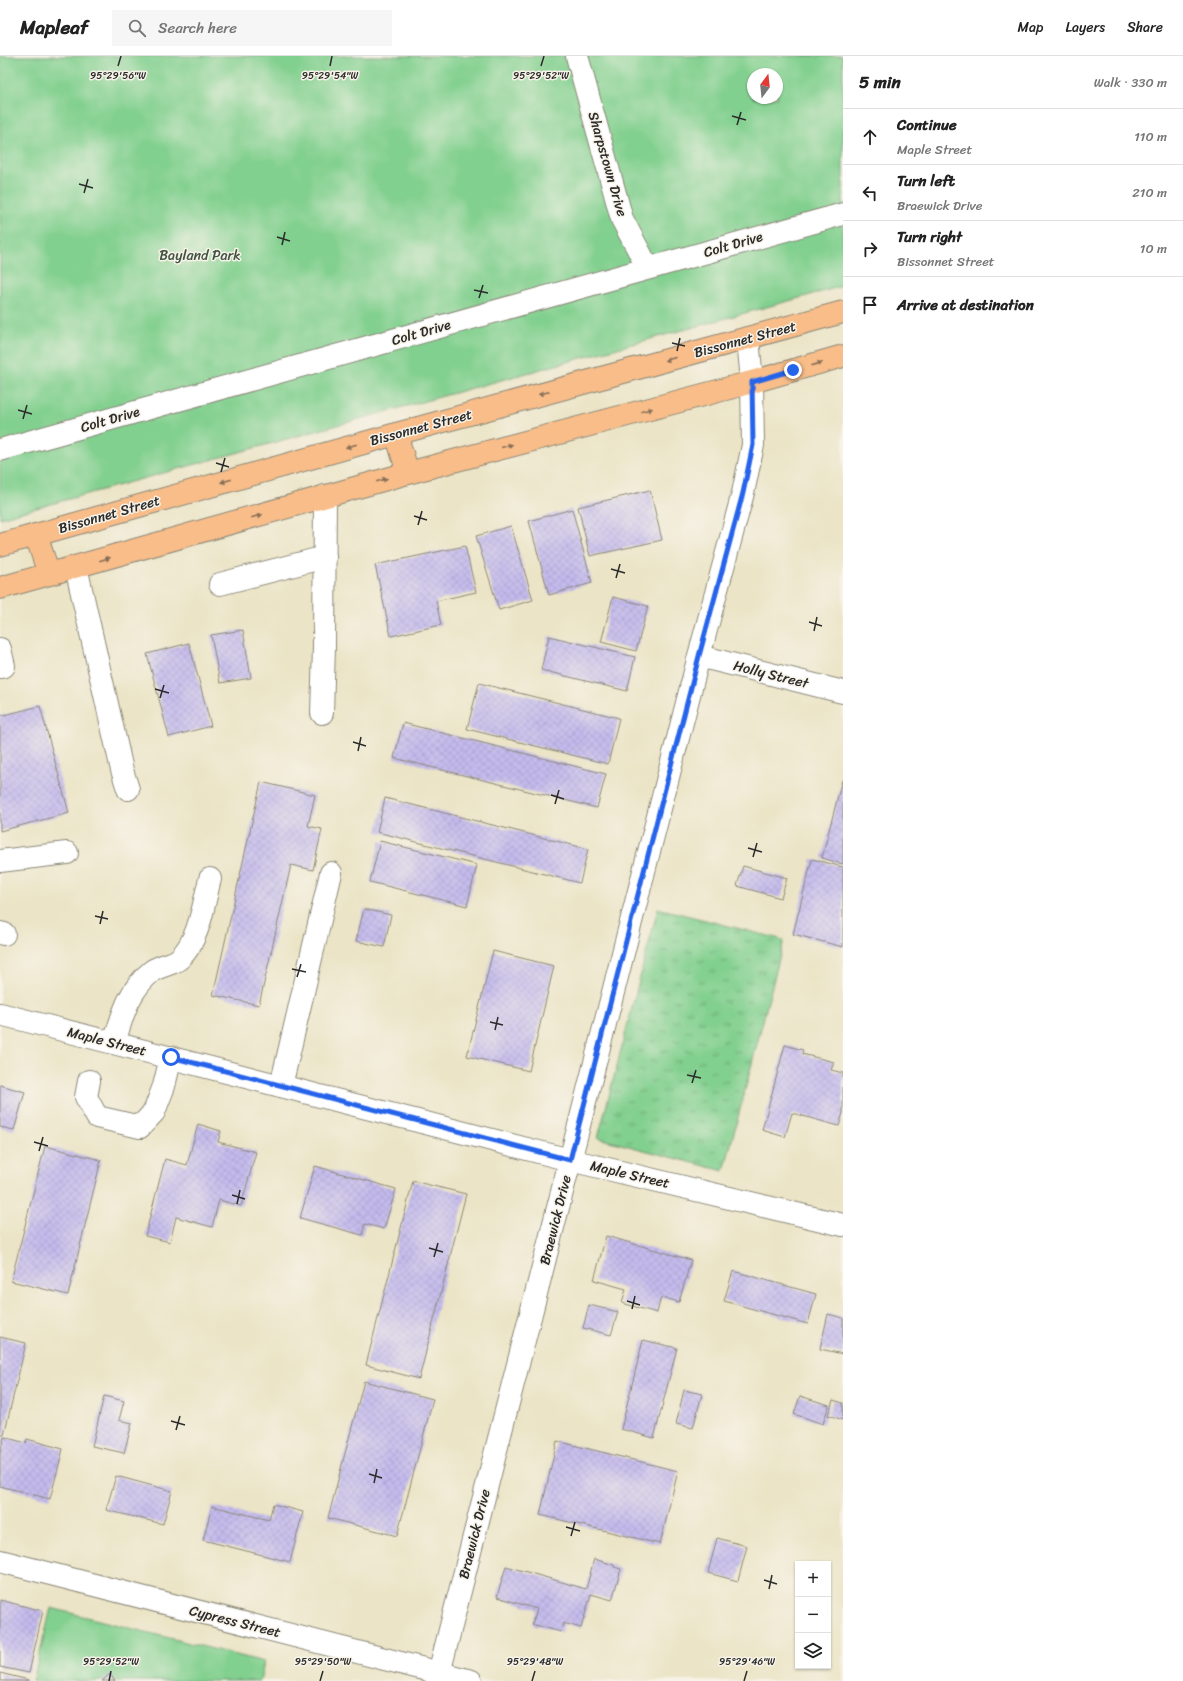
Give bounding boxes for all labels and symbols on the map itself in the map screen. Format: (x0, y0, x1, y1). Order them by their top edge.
text: 95°29'56"W (90, 67, 146, 85)
text: 95°29'54"W (302, 67, 358, 85)
text: 95°29'52"W (513, 67, 569, 85)
north arrow (747, 68, 783, 104)
street label: Sharpstown Drive (581, 109, 634, 220)
street label: Colt Drive (700, 224, 766, 265)
park label: Bayland Park (159, 243, 241, 268)
street label: Colt Drive (388, 312, 454, 353)
street label: Bissonnet Street (691, 314, 799, 365)
one-way arrow (663, 356, 675, 362)
route end (784, 361, 802, 379)
one-way arrow (811, 361, 823, 367)
one-way arrow (538, 391, 550, 397)
street label: Colt Drive (77, 399, 143, 440)
street label: Bissonnet Street (367, 402, 475, 453)
one-way arrow (641, 406, 653, 412)
one-way arrow (345, 443, 357, 449)
one-way arrow (501, 443, 514, 449)
one-way arrow (376, 477, 388, 483)
one-way arrow (220, 479, 232, 485)
street label: Bissonnet Street (55, 488, 163, 541)
one-way arrow (251, 512, 263, 518)
one-way arrow (99, 555, 111, 561)
street label: Holly Street (731, 653, 812, 696)
street label: Maple Street (65, 1020, 149, 1063)
route start (162, 1048, 180, 1066)
street label: Maple Street (588, 1153, 672, 1196)
street label: Braewick Drive (532, 1172, 579, 1268)
street label: Braewick Drive (451, 1486, 498, 1582)
street label: Cypress Street (186, 1598, 283, 1645)
text: 95°29'52"W (83, 1653, 139, 1671)
text: 95°29'50"W (295, 1653, 352, 1671)
text: 95°29'48"W (507, 1653, 563, 1671)
text: 95°29'46"W (719, 1653, 775, 1671)

